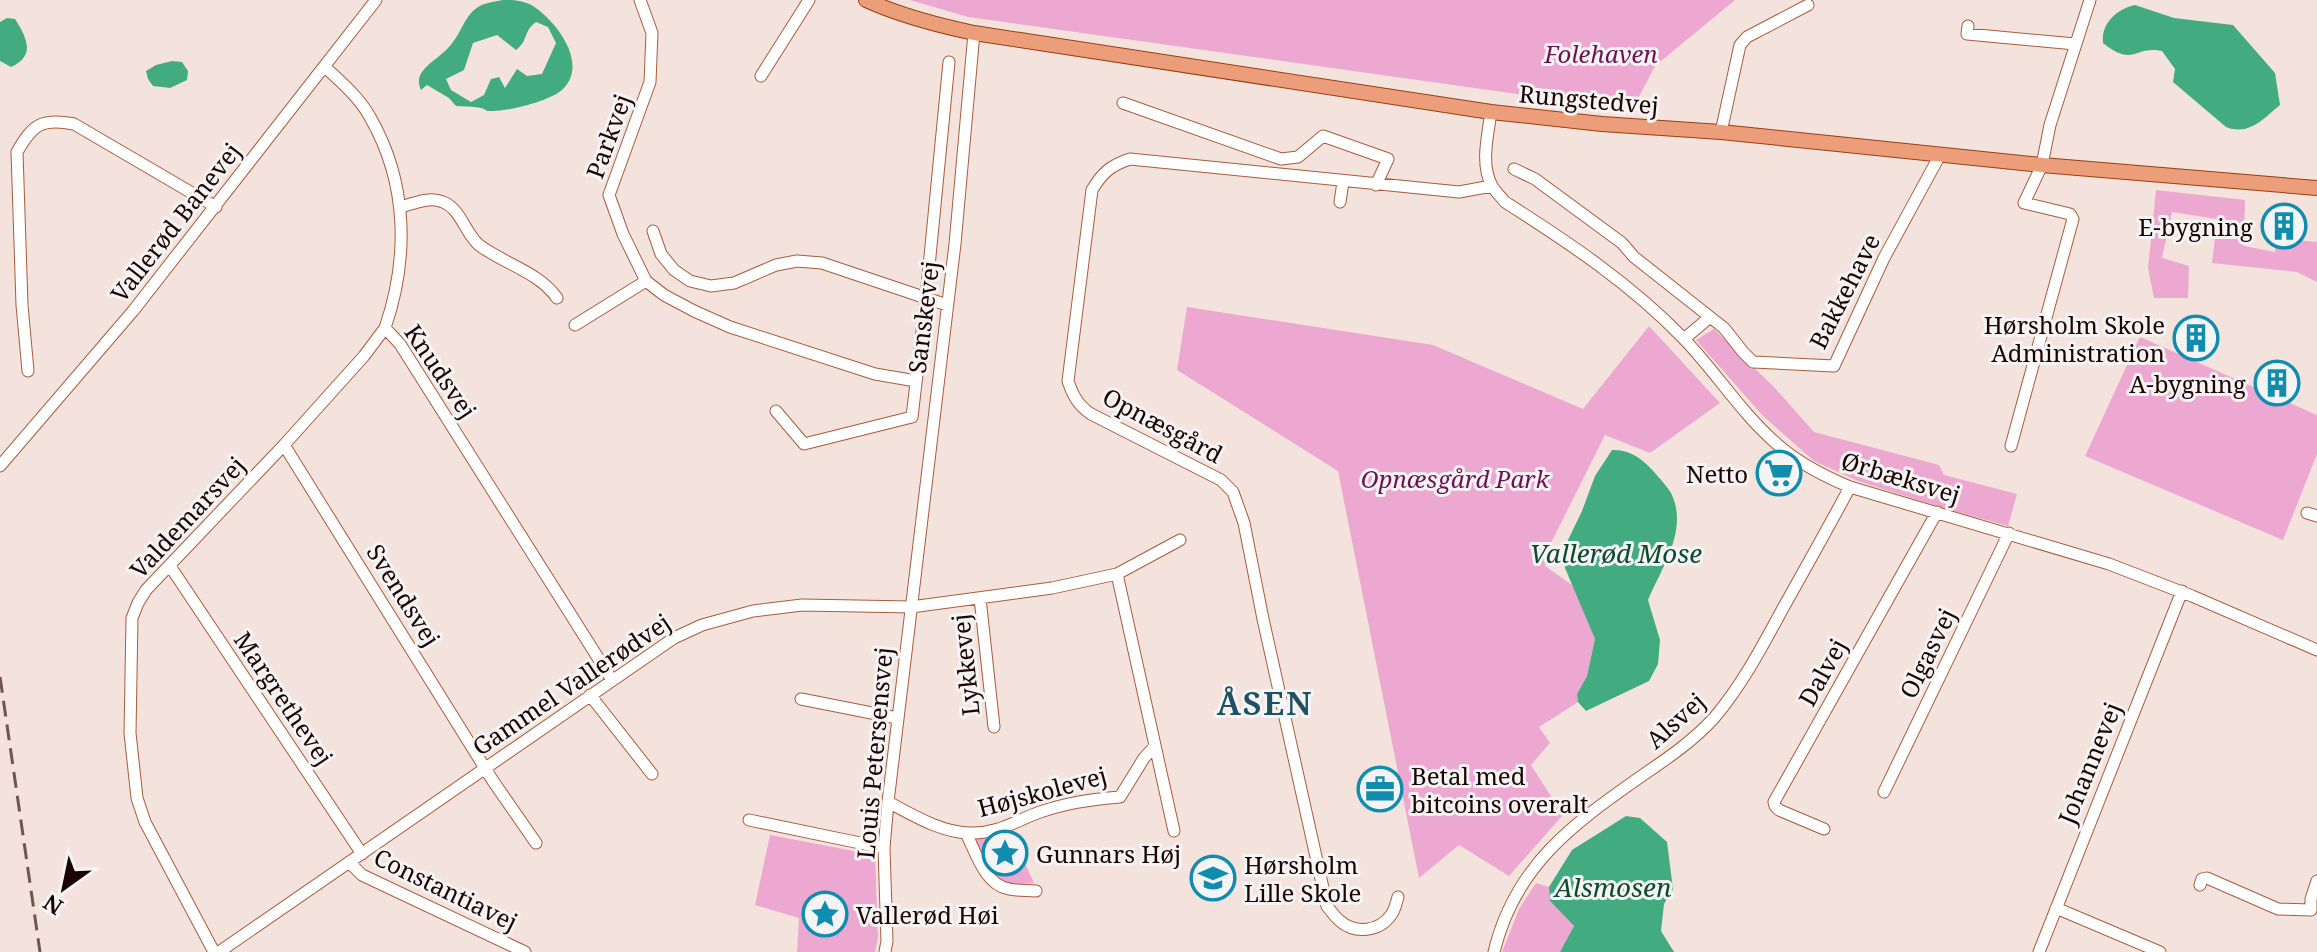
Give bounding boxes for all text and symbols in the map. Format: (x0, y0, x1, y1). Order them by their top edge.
park label: Folehaven (1543, 37, 1658, 70)
street label: Rungstedvej (1518, 76, 1660, 122)
street label: Parkvej (578, 89, 638, 183)
street label: Vallerød Banevej (102, 136, 248, 308)
building icon: E-bygning (2260, 202, 2308, 250)
place label: E-bygning (2138, 210, 2253, 243)
street label: Bakkehave (1801, 228, 1887, 354)
street label: Sanskevej (900, 259, 946, 375)
place label: Hørsholm Skole Administration (1984, 308, 2165, 369)
building icon: Hørsholm Skole Administration (2172, 314, 2220, 362)
street label: Knudsvej (397, 317, 485, 425)
building icon: A-bygning (2253, 359, 2301, 407)
place label: A-bygning (2129, 367, 2246, 400)
street label: Opnæsgård (1097, 380, 1229, 471)
street label: Ørbæksvej (1837, 443, 1965, 511)
street label: Valdemarsvej (122, 449, 252, 585)
supermarket icon: Netto (1755, 449, 1803, 497)
place label: Netto (1686, 457, 1748, 490)
park label: Opnæsgård Park (1361, 462, 1551, 495)
water label: Vallerød Mose (1530, 535, 1702, 571)
street label: Svendsvej (360, 538, 448, 652)
street label: Olgasvej (1891, 602, 1963, 704)
street label: Gammel Vallerødvej (465, 605, 677, 763)
street label: Lykkevej (943, 612, 987, 718)
street label: Margrethevej (227, 625, 341, 771)
street label: Dalvej (1790, 632, 1854, 712)
street label: Louis Petersensvej (848, 646, 900, 860)
district label: ÅSEN (1217, 681, 1313, 724)
street label: Alsvej (1638, 685, 1712, 755)
street label: Johannevej (2049, 697, 2128, 830)
street label: Højskolevej (974, 758, 1110, 824)
place label: Betal med bitcoins overalt (1411, 759, 1589, 820)
office icon: Betal med bitcoins overalt (1356, 765, 1404, 813)
place icon: Gunnars Høj (981, 829, 1029, 877)
place label: Gunnars Høj (1036, 837, 1181, 870)
street label: Constantiavej (369, 840, 523, 938)
north arrow (24, 848, 104, 928)
place label: Hørsholm Lille Skole (1244, 848, 1361, 909)
school or university icon: Hørsholm Lille Skole (1189, 854, 1237, 902)
water label: Alsmosen (1553, 869, 1672, 905)
text: N (37, 888, 68, 923)
place icon: Vallerød Høi (801, 890, 849, 938)
place label: Vallerød Høi (856, 898, 999, 931)

